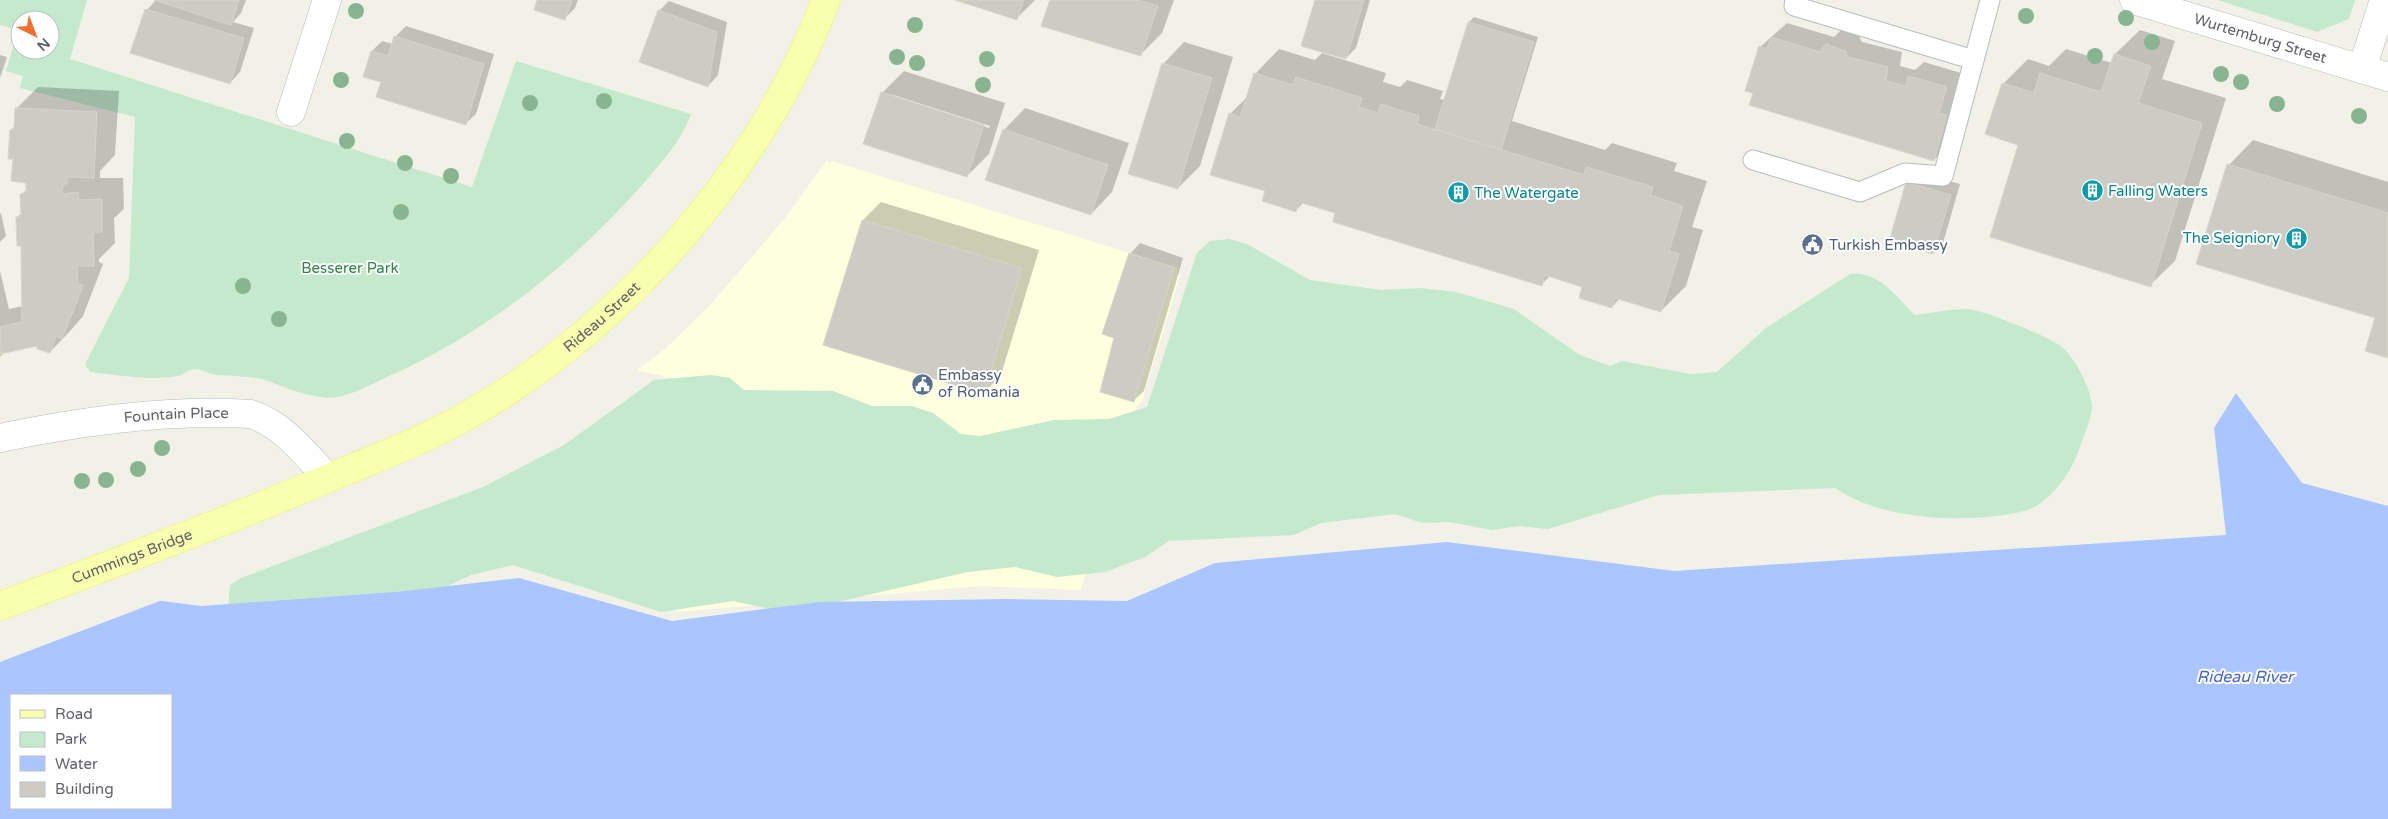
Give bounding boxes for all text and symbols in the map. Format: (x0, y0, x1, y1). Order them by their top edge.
north arrow (10, 10, 60, 60)
street label: Wurtemburg Street (2192, 10, 2329, 67)
text: N (33, 34, 53, 54)
building icon: Falling Waters (2080, 179, 2104, 203)
building icon: The Watergate (1446, 181, 1470, 205)
place label: Falling Waters (2108, 182, 2208, 200)
place label: The Watergate (1474, 184, 1579, 202)
building icon: The Seigniory (2284, 226, 2308, 250)
place label: The Seigniory (2183, 229, 2280, 247)
public building icon: Turkish Embassy (1801, 233, 1825, 257)
place label: Turkish Embassy (1829, 236, 1948, 254)
park label: Besserer Park (301, 259, 399, 277)
street label: Rideau Street (560, 278, 644, 356)
place label: Embassy of Romania (938, 366, 1020, 401)
public building icon: Embassy of Romania (910, 372, 934, 396)
street label: Fountain Place (123, 404, 229, 427)
street label: Cummings Bridge (69, 525, 195, 587)
water label: Rideau River (2197, 667, 2295, 687)
legend (10, 694, 172, 809)
text: Road (55, 705, 93, 723)
text: Park (55, 730, 87, 748)
text: Water (55, 755, 98, 773)
text: Building (55, 780, 114, 798)

